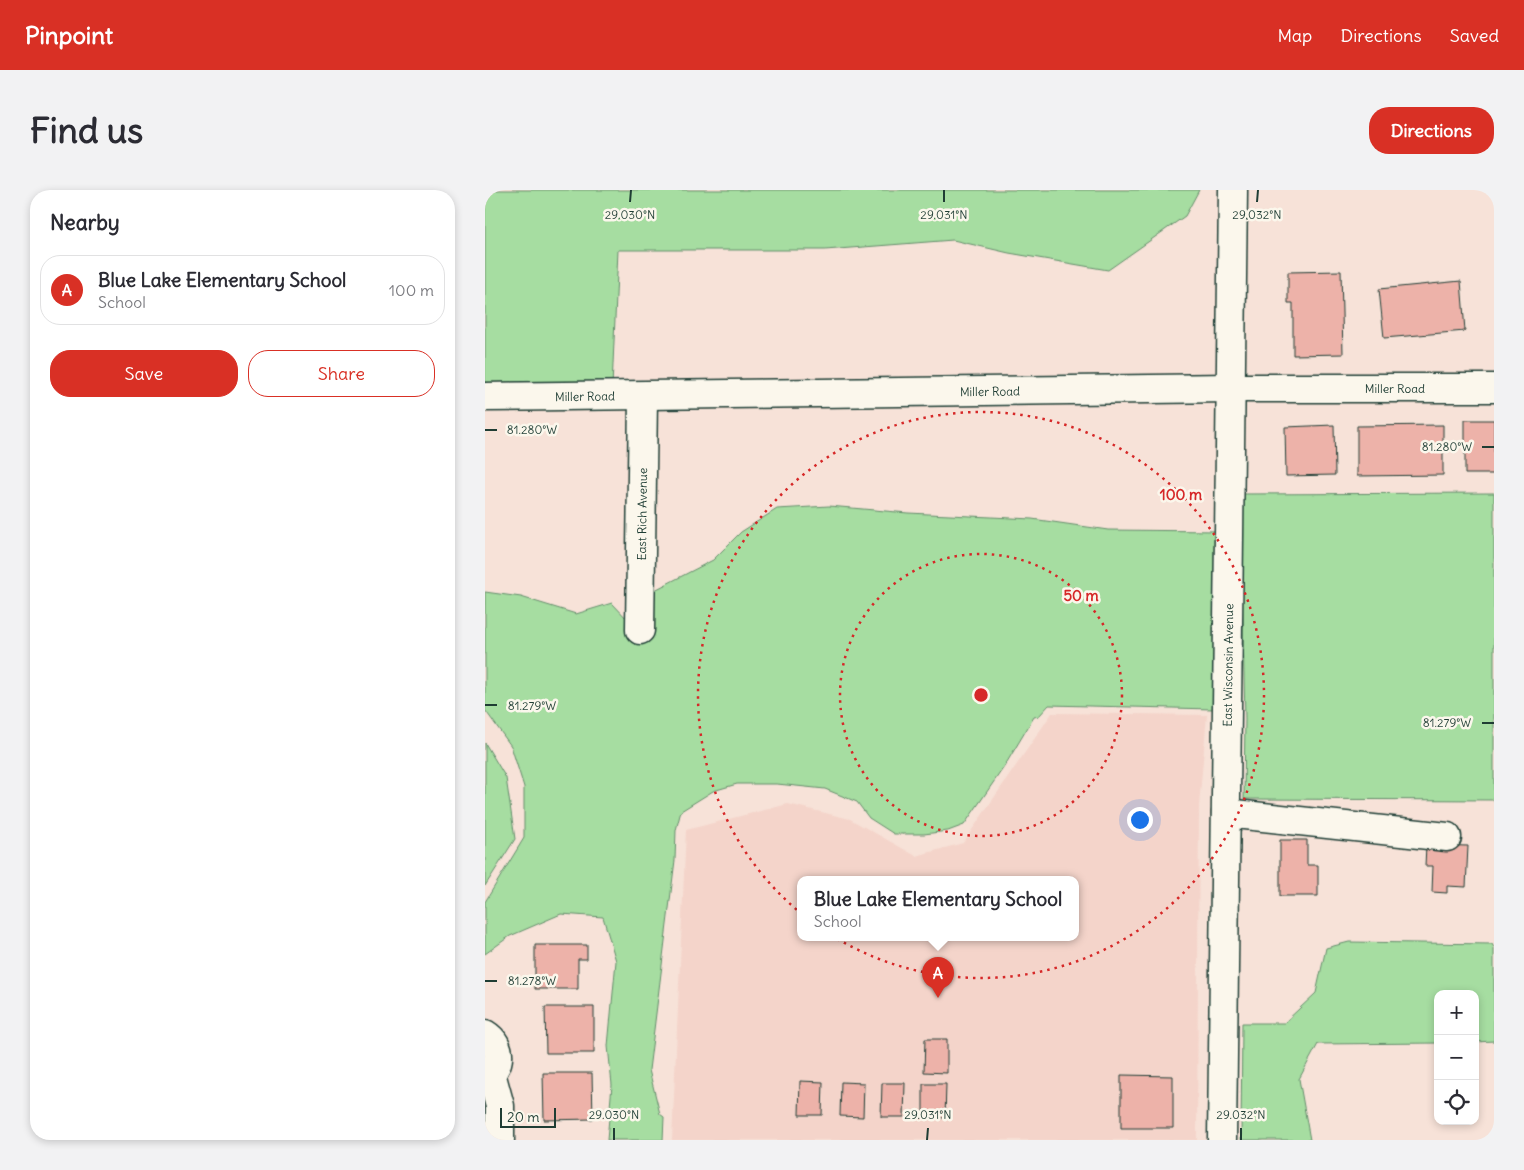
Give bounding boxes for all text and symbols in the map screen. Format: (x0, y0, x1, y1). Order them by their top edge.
text: Pinpoint (25, 20, 113, 50)
text: Map (1277, 24, 1312, 47)
text: Directions (1340, 24, 1422, 47)
text: Saved (1450, 24, 1499, 47)
button: Directions (1369, 107, 1494, 154)
text: Find us (30, 108, 143, 152)
text: 29.030°N (605, 207, 655, 222)
text: 29.031°N (920, 207, 968, 222)
text: 29.032°N (1232, 207, 1282, 222)
text: Nearby (50, 209, 120, 236)
text: Blue Lake Elementary School (98, 268, 346, 292)
text: A (62, 280, 72, 300)
text: 100 m (389, 280, 434, 300)
text: School (98, 292, 146, 312)
button: Save (50, 350, 238, 397)
button: Share (248, 350, 435, 397)
street label: Miller Road (1365, 381, 1425, 396)
street label: Miller Road (960, 383, 1020, 399)
street label: Miller Road (555, 388, 615, 404)
text: 81.280°W (507, 422, 557, 437)
text: 81.280°W (1422, 439, 1472, 454)
street label: East Rich Avenue (633, 468, 650, 560)
text: 100 m (1160, 485, 1202, 504)
text: 50 m (1063, 586, 1099, 605)
street label: East Wisconsin Avenue (1219, 603, 1236, 727)
centre of rings (972, 686, 990, 704)
text: 81.279°W (508, 698, 556, 713)
text: 81.279°W (1423, 715, 1471, 730)
your location (1127, 807, 1153, 833)
popup (797, 876, 1079, 941)
text: Blue Lake Elementary School (814, 887, 1062, 911)
text: School (814, 911, 862, 931)
pin: A (922, 957, 954, 998)
text: 81.278°W (508, 973, 556, 988)
map controls (1434, 990, 1479, 1125)
button: + (1434, 990, 1479, 1035)
button: − (1434, 1035, 1479, 1080)
button: locate (1434, 1080, 1479, 1125)
scale bar (500, 1105, 556, 1128)
text: 29.030°N (589, 1107, 639, 1122)
text: 29.031°N (904, 1107, 952, 1122)
text: 29.032°N (1216, 1107, 1266, 1122)
text: 20 m (507, 1108, 540, 1126)

